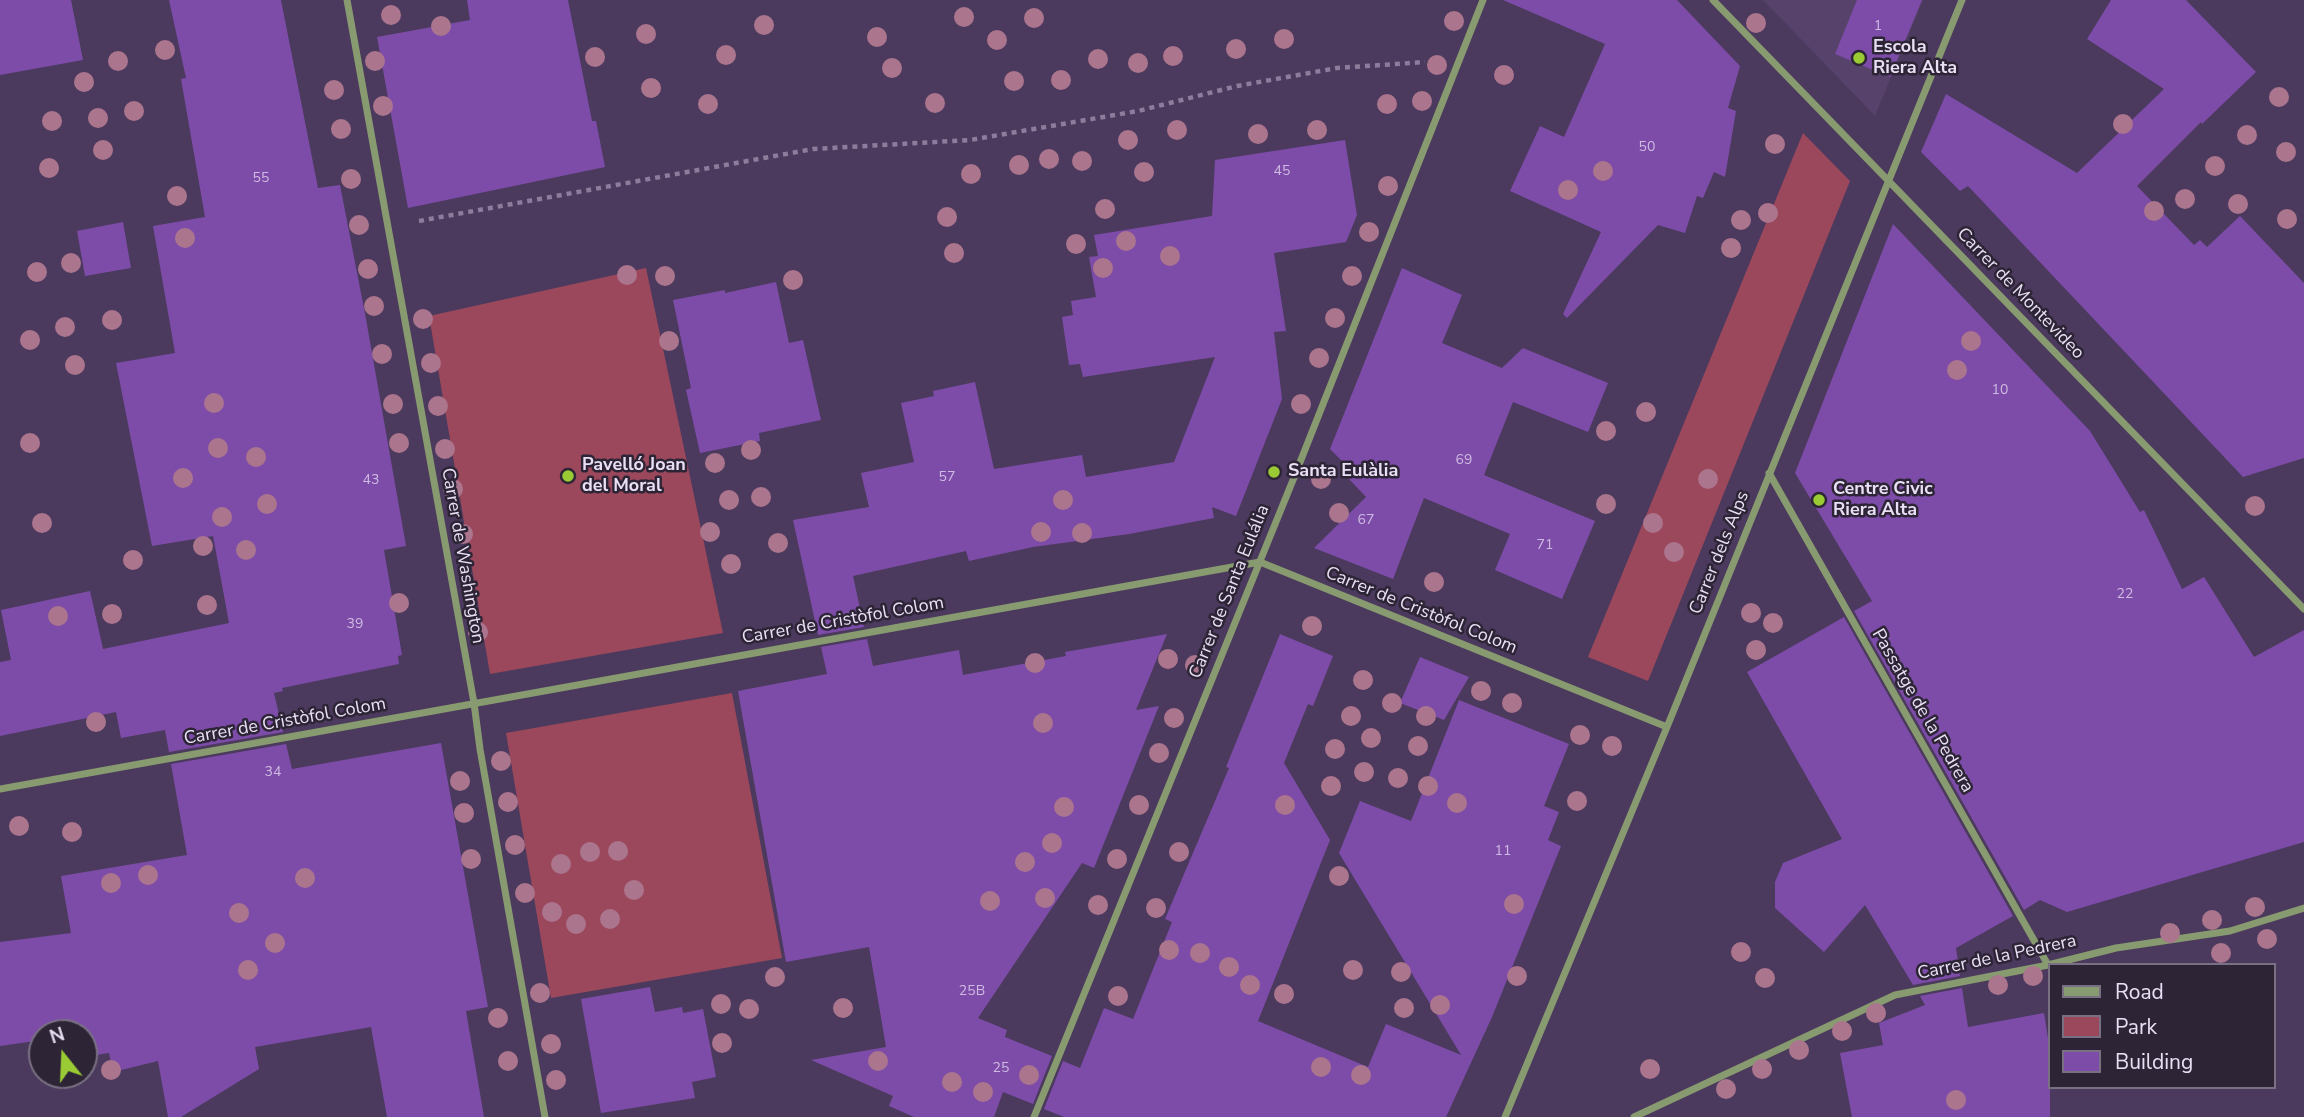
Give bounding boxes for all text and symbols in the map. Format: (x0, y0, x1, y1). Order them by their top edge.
house number: 1 (1874, 19, 1882, 35)
place label: Escola Riera Alta (1873, 37, 1957, 80)
marker: Escola Riera Alta (1851, 50, 1867, 66)
house number: 50 (1639, 140, 1655, 156)
house number: 45 (1274, 164, 1290, 180)
house number: 55 (253, 171, 269, 187)
street label: Carrer de Montevideo (1952, 224, 2088, 364)
house number: 10 (1992, 383, 2008, 399)
house number: 69 (1456, 453, 1472, 469)
place label: Pavelló Joan del Moral (582, 455, 686, 498)
place label: Santa Eulàlia (1288, 461, 1398, 483)
marker: Santa Eulàlia (1266, 464, 1282, 480)
street label: Carrer de Washington (436, 466, 488, 646)
marker: Pavelló Joan del Moral (560, 468, 576, 484)
house number: 57 (939, 470, 955, 486)
house number: 43 (363, 473, 379, 489)
place label: Centre Civic Riera Alta (1833, 479, 1933, 522)
street label: Carrer dels Alps (1685, 488, 1755, 618)
marker: Centre Civic Riera Alta (1811, 492, 1827, 508)
street label: Carrer de Santa Eulália (1185, 502, 1275, 682)
house number: 67 (1358, 513, 1374, 529)
house number: 71 (1537, 538, 1553, 554)
street label: Carrer de Cristòfol Colom (1322, 563, 1520, 659)
house number: 22 (2117, 587, 2133, 603)
street label: Carrer de Cristòfol Colom (740, 593, 946, 649)
house number: 39 (347, 617, 363, 633)
street label: Passatge de la Pedrera (1866, 625, 1978, 797)
street label: Carrer de Cristòfol Colom (182, 694, 388, 750)
house number: 34 (265, 765, 281, 781)
house number: 11 (1495, 844, 1511, 860)
street label: Carrer de la Pedrera (1916, 931, 2078, 985)
legend (2048, 963, 2276, 1089)
text: Road (2115, 978, 2164, 1006)
house number: 25B (959, 984, 985, 1000)
text: Park (2115, 1013, 2157, 1041)
north arrow (28, 1019, 98, 1089)
text: N (46, 1021, 68, 1050)
text: Building (2115, 1048, 2193, 1076)
house number: 25 (993, 1061, 1009, 1077)

